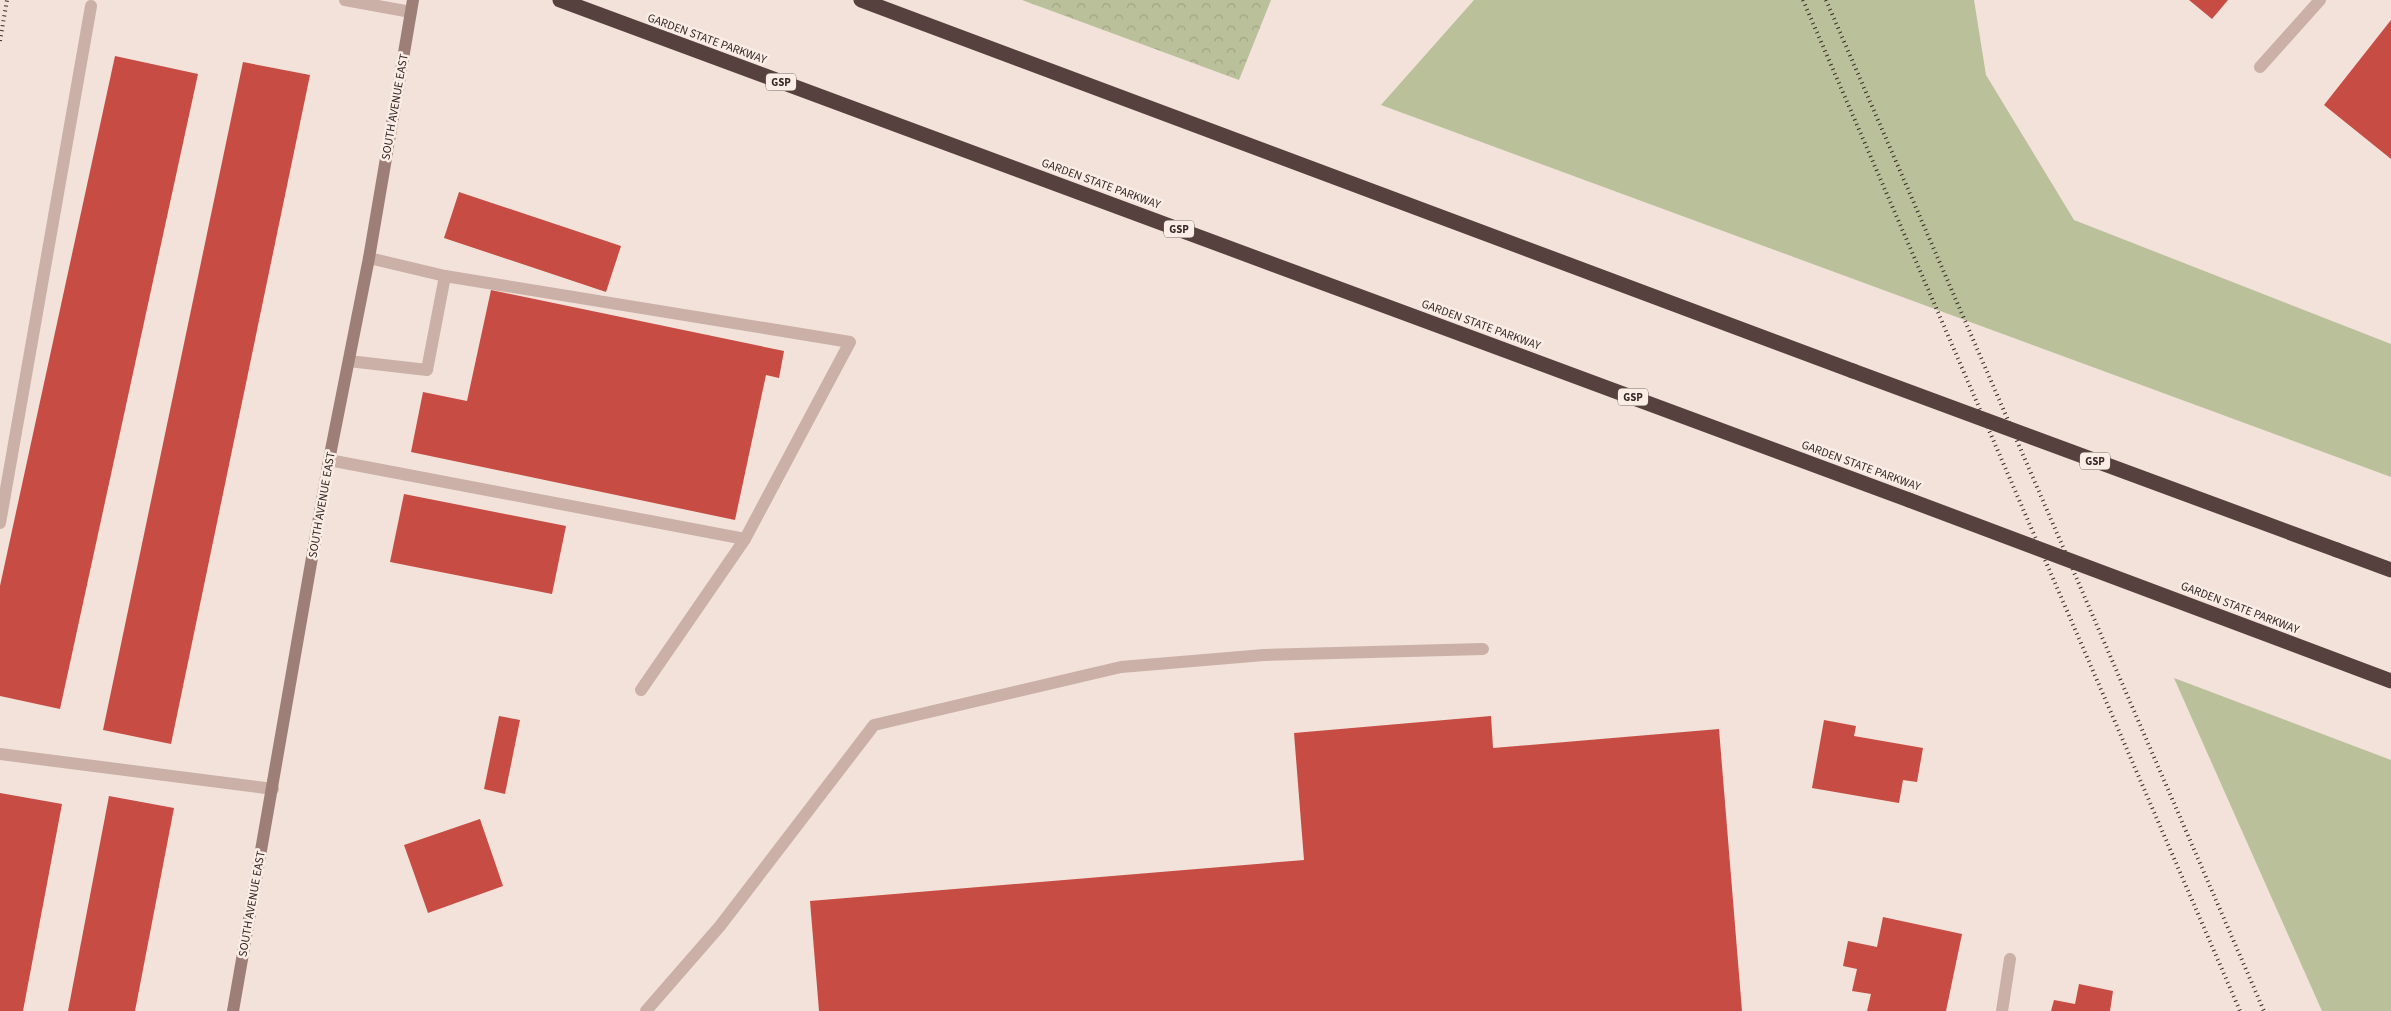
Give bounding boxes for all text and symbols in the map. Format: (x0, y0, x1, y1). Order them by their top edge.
street label: GARDEN STATE PARKWAY (645, 10, 769, 69)
street label: SOUTH AVENUE EAST (377, 52, 413, 161)
road number: GSP (766, 74, 796, 90)
street label: GARDEN STATE PARKWAY (1039, 155, 1163, 214)
road number: GSP (1164, 220, 1194, 238)
street label: GARDEN STATE PARKWAY (1419, 296, 1543, 355)
road number: GSP (1618, 388, 1648, 406)
street label: GARDEN STATE PARKWAY (1799, 437, 1923, 496)
street label: SOUTH AVENUE EAST (304, 450, 340, 559)
road number: GSP (2080, 452, 2110, 470)
street label: GARDEN STATE PARKWAY (2178, 578, 2302, 639)
street label: SOUTH AVENUE EAST (234, 849, 270, 958)

